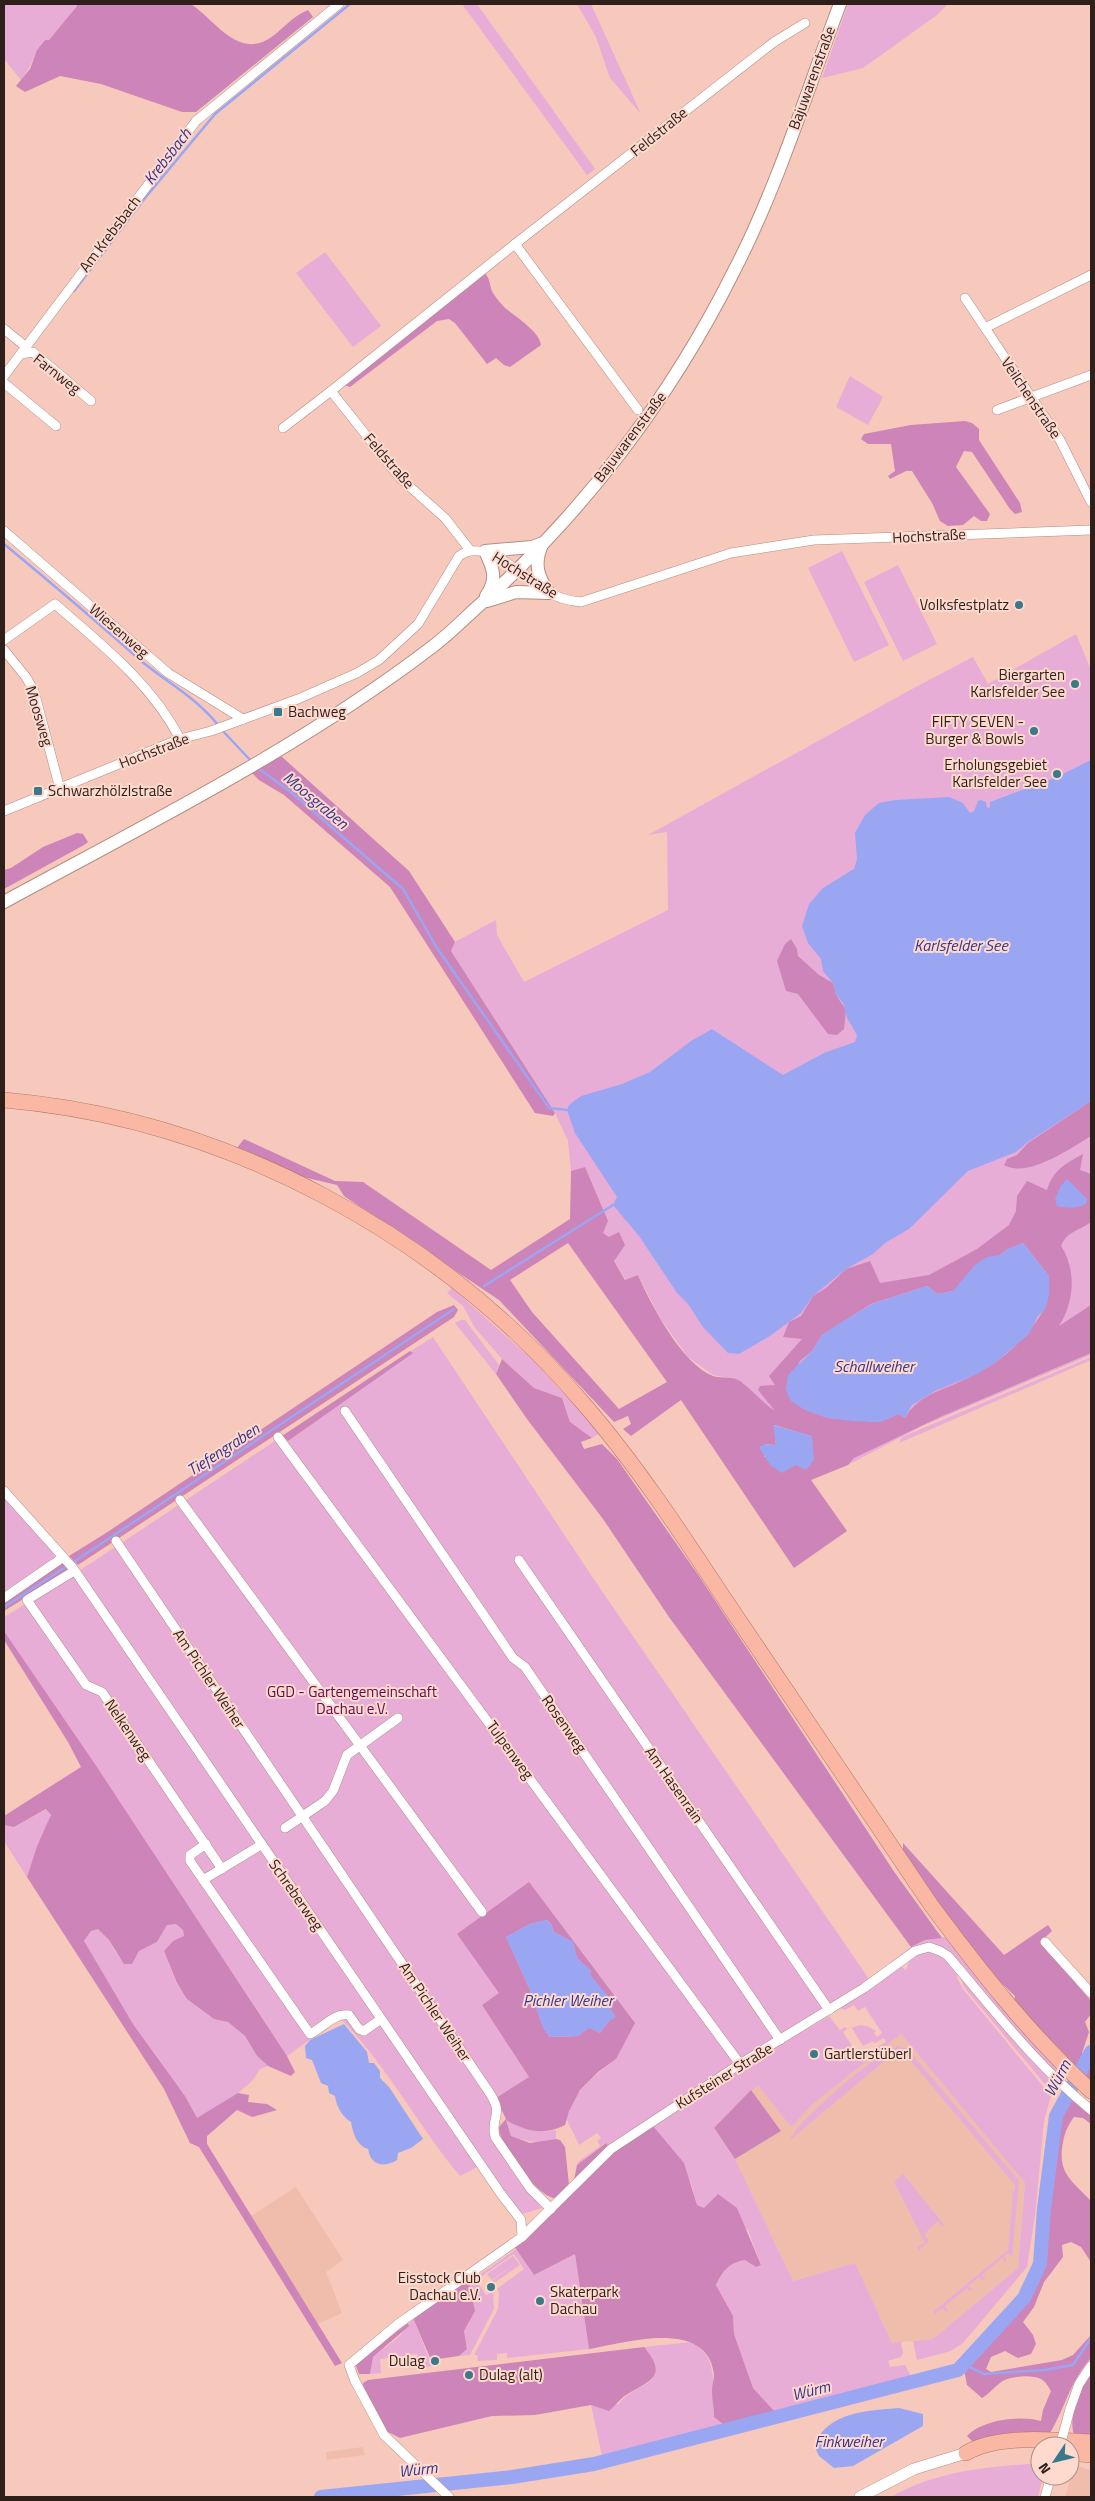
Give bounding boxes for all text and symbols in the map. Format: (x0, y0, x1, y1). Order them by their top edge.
street label: Bajuwarenstraße (782, 23, 841, 133)
street label: Feldstraße (625, 101, 692, 162)
water label: Krebsbach (137, 122, 197, 189)
street label: Am Krebsbach (73, 191, 146, 277)
street label: Farnweg (29, 348, 86, 400)
street label: Veilchenstraße (996, 352, 1067, 443)
street label: Bajuwarenstraße (588, 386, 671, 487)
street label: Feldstraße (358, 428, 420, 494)
street label: Hochstraße (892, 522, 966, 549)
street label: Hochstraße (488, 545, 563, 604)
place label: Volksfestplatz (920, 593, 1009, 616)
street label: Wiesenweg (84, 598, 155, 664)
marker: Volksfestplatz (1013, 599, 1025, 611)
place label: Biergarten Karlsfelder See (970, 663, 1065, 703)
marker: Biergarten Karlsfelder See (1069, 678, 1081, 690)
street label: Moosweg (19, 683, 60, 749)
place label: Bachweg (288, 700, 346, 723)
marker: Bachweg (272, 706, 284, 718)
place label: FIFTY SEVEN - Burger & Bowls (925, 710, 1024, 750)
marker: FIFTY SEVEN - Burger & Bowls (1028, 725, 1040, 737)
street label: Hochstraße (115, 727, 192, 774)
place label: Erholungsgebiet Karlsfelder See (944, 753, 1048, 793)
water label: Moosgraben (278, 766, 355, 835)
marker: Erholungsgebiet Karlsfelder See (1051, 768, 1063, 780)
place label: Schwarzhölzlstraße (48, 779, 172, 802)
marker: Schwarzhölzlstraße (32, 785, 44, 797)
water label: Karlsfelder See (914, 933, 1009, 957)
water label: Schallweiher (834, 1354, 916, 1378)
water label: Tiefengraben (182, 1416, 265, 1481)
street label: Am Pichler Weiher (168, 1624, 251, 1733)
park label: GGD - Gartengemeinschaft Dachau e.V. (267, 1680, 438, 1720)
street label: Rosenweg (536, 1690, 593, 1758)
street label: Nelkenweg (99, 1694, 158, 1766)
street label: Tulpenweg (481, 1715, 540, 1784)
street label: Am Hasenrain (639, 1742, 709, 1828)
street label: Schreberweg (263, 1854, 330, 1935)
street label: Am Pichler Weiher (394, 1957, 477, 2066)
water label: Pichler Weiher (523, 1988, 615, 2012)
street label: Kufsteiner Straße (671, 2037, 777, 2115)
place label: Gartlerstüberl (824, 2042, 912, 2065)
marker: Gartlerstüberl (808, 2048, 820, 2060)
water label: Würm (1037, 2055, 1077, 2101)
place label: Eisstock Club Dachau e.V. (398, 2266, 481, 2306)
place label: Skaterpark Dachau (550, 2280, 619, 2320)
marker: Eisstock Club Dachau e.V. (485, 2281, 497, 2293)
marker: Skaterpark Dachau (534, 2295, 546, 2307)
place label: Dulag (389, 2349, 425, 2372)
marker: Dulag (429, 2355, 441, 2367)
place label: Dulag (alt) (479, 2363, 543, 2386)
marker: Dulag (alt) (463, 2369, 475, 2381)
water label: Würm (789, 2374, 833, 2406)
water label: Finkweiher (815, 2429, 885, 2453)
north arrow (1030, 2436, 1080, 2486)
water label: Würm (398, 2455, 439, 2483)
text: N (1033, 2459, 1055, 2479)

